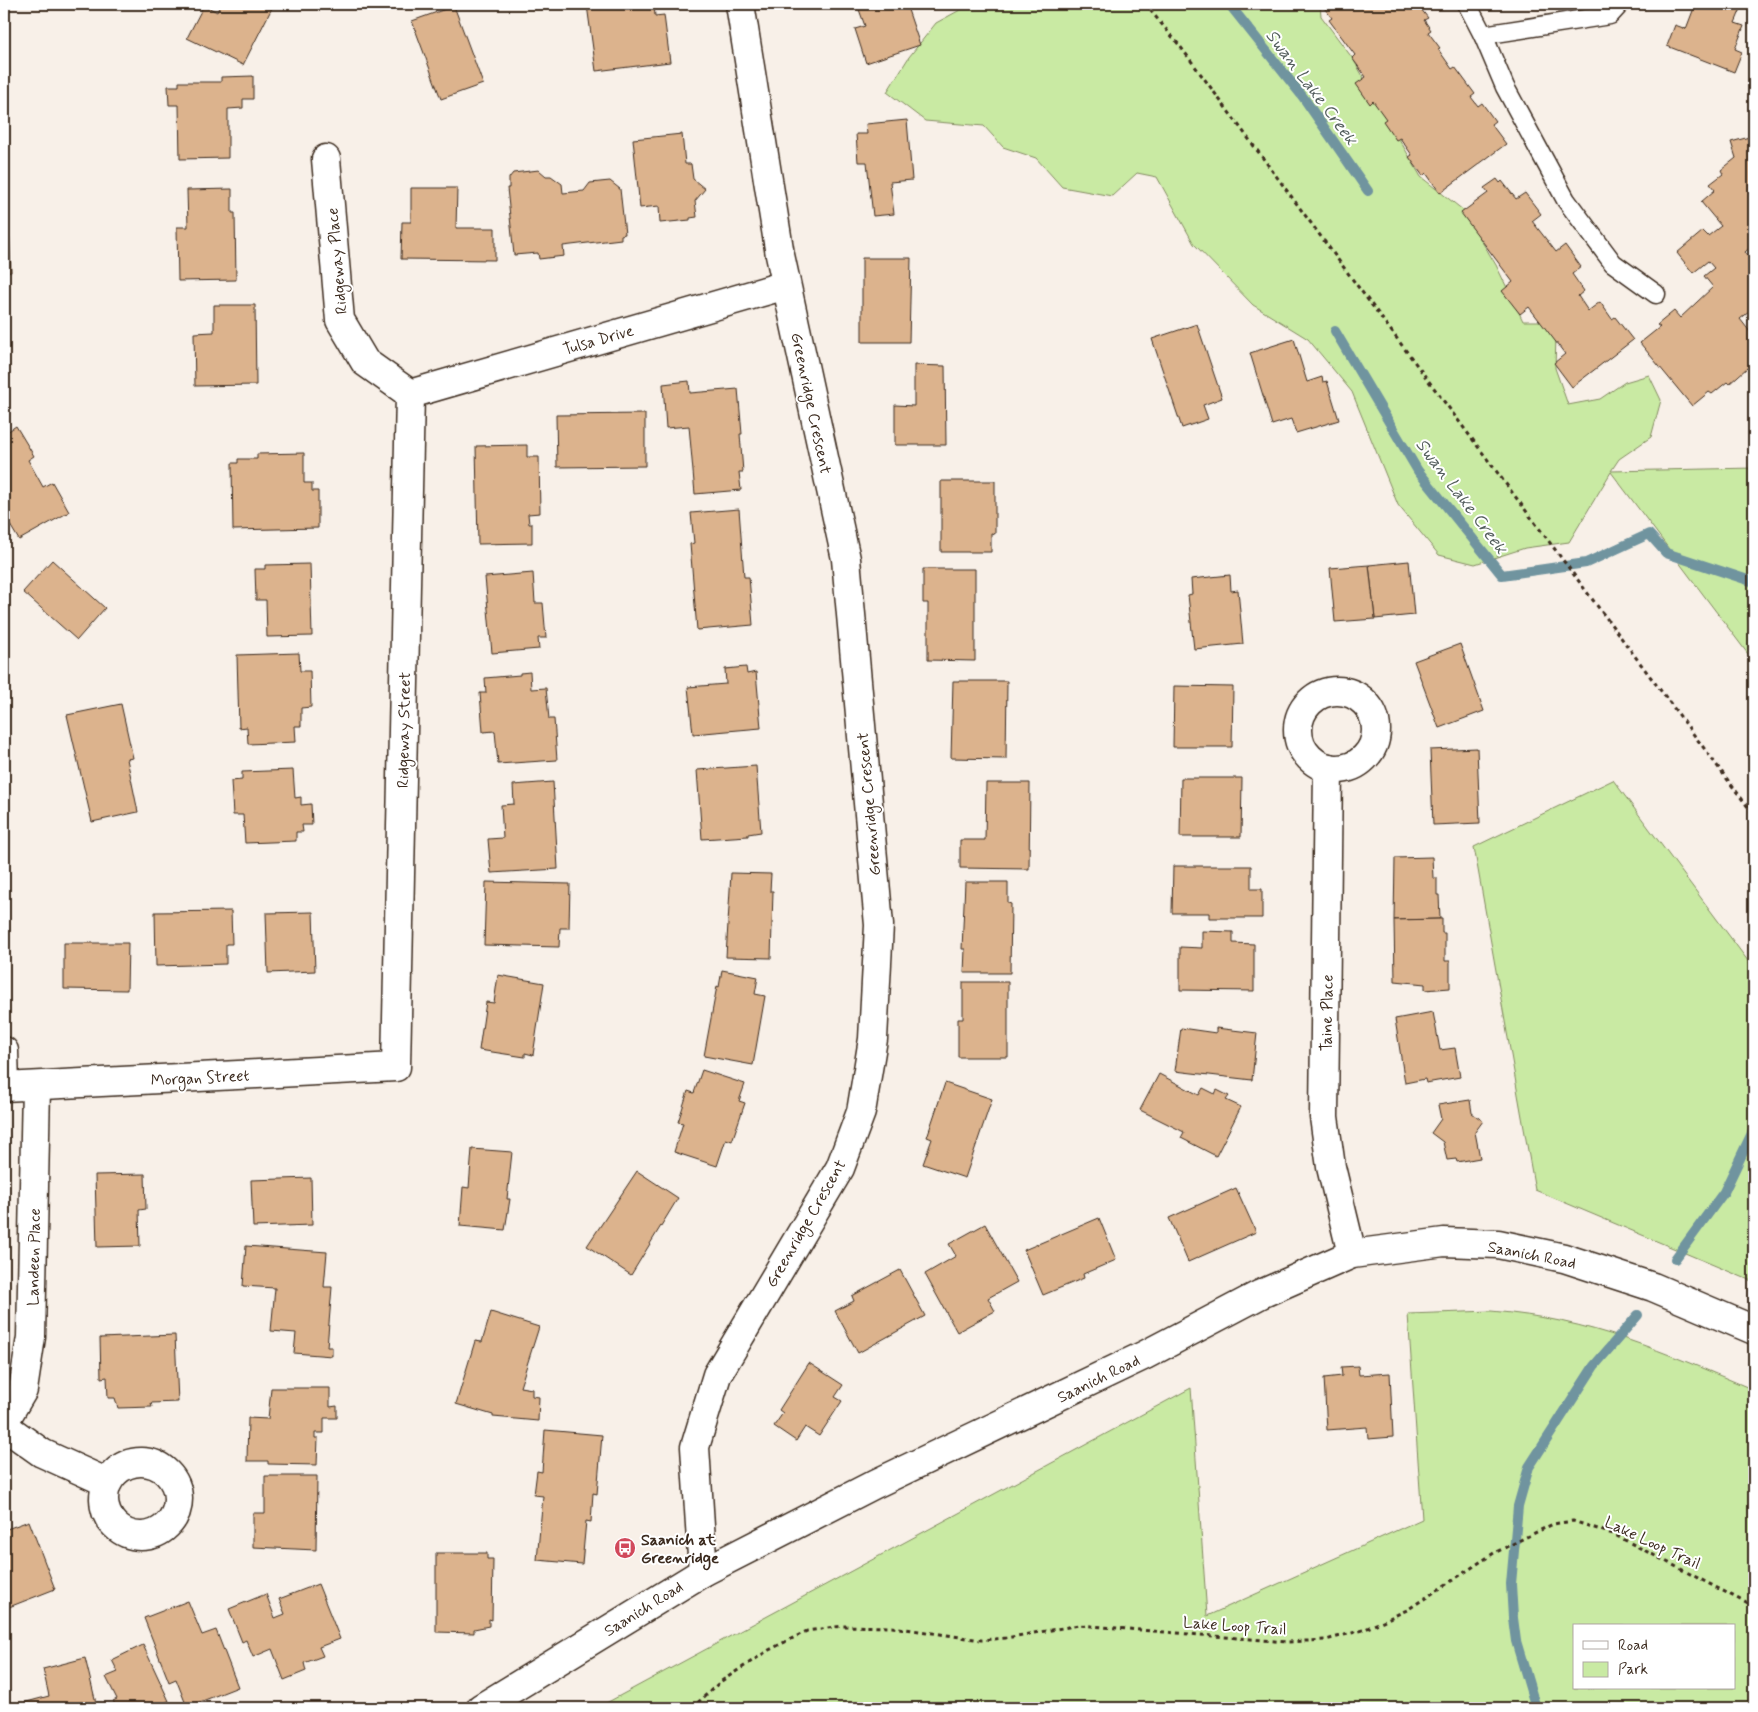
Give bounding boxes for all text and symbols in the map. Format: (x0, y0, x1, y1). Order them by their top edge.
water label: Swan Lake Creek (1260, 25, 1363, 151)
street label: Ridgeway Place (322, 207, 354, 315)
street label: Tulsa Drive (561, 320, 636, 361)
street label: Greenridge Crescent (784, 331, 836, 477)
water label: Swan Lake Creek (1410, 434, 1513, 560)
street label: Ridgeway Street (393, 671, 417, 788)
street label: Greenridge Crescent (853, 731, 887, 877)
street label: Taine Place (1316, 974, 1339, 1052)
street label: Morgan Street (150, 1065, 250, 1093)
street label: Greenridge Crescent (761, 1156, 853, 1292)
street label: Landeen Place (23, 1208, 46, 1306)
street label: Saanich Road (1486, 1237, 1578, 1274)
street label: Saanich Road (1054, 1350, 1144, 1408)
street label: Lake Loop Trail (1601, 1512, 1704, 1575)
place label: Saanich at Greenridge (641, 1530, 719, 1571)
bus stop icon: Saanich at Greenridge (613, 1536, 637, 1560)
street label: Saanich Road (600, 1577, 687, 1642)
street label: Lake Loop Trail (1182, 1612, 1287, 1641)
legend (1573, 1624, 1736, 1690)
text: Road (1618, 1636, 1648, 1656)
text: Park (1618, 1660, 1648, 1680)

